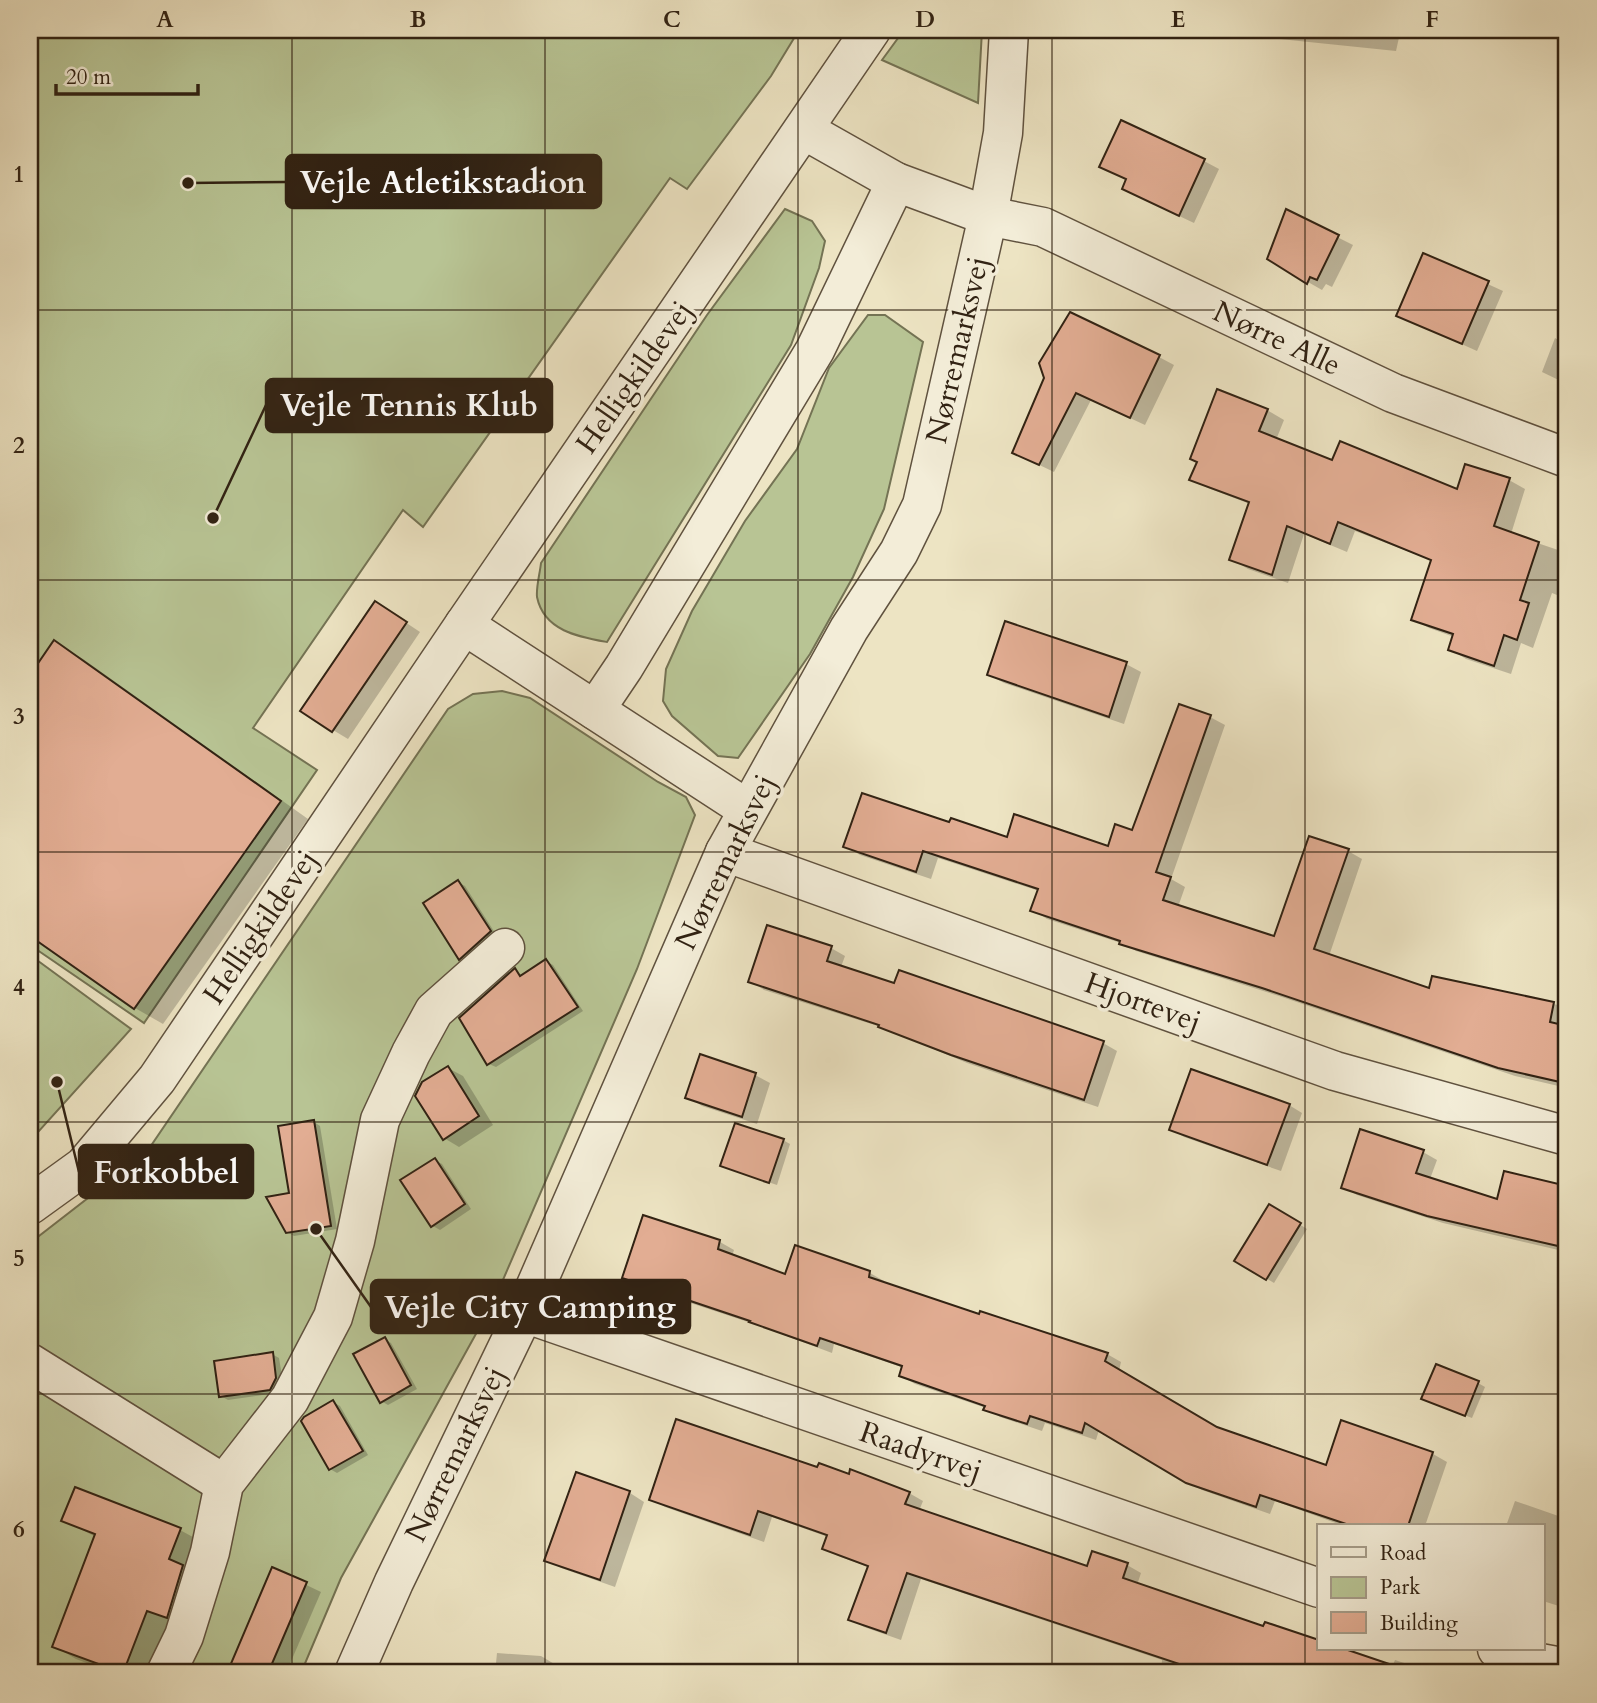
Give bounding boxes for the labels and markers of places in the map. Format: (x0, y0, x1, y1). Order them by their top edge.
callout: Vejle Atletikstadion (286, 155, 601, 208)
callout: Vejle Tennis Klub (266, 379, 552, 432)
callout: Forkobbel (79, 1145, 253, 1198)
callout: Vejle City Camping (371, 1280, 690, 1333)

